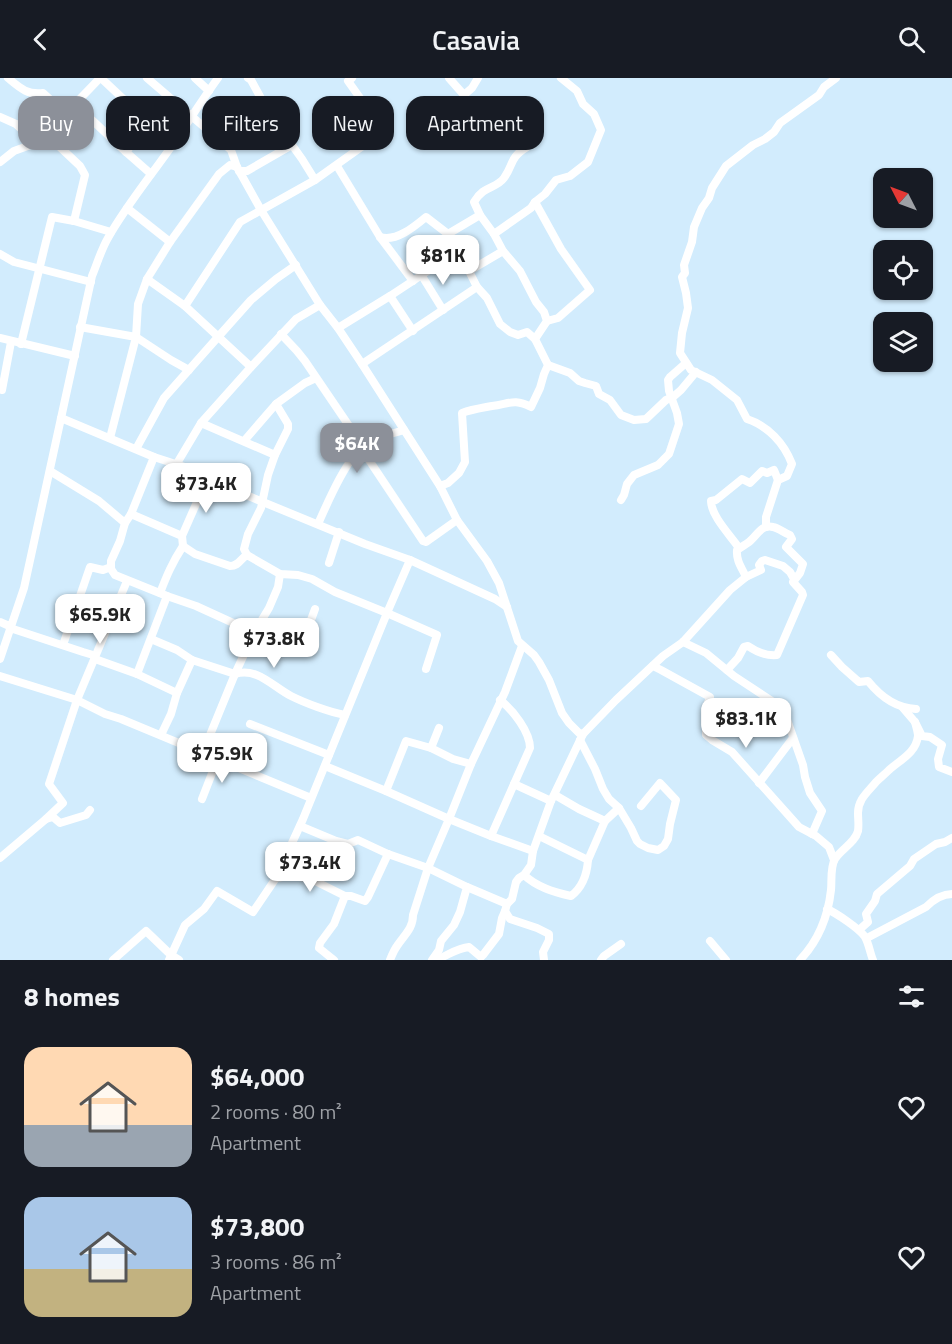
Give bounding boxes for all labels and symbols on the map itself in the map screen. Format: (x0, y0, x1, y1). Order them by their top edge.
north arrow (873, 168, 933, 228)
pin: $81K (407, 235, 479, 286)
pin: $64K (321, 423, 393, 474)
pin: $73.4K (157, 463, 255, 514)
pin: $65.9K (51, 594, 149, 645)
pin: $73.8K (225, 618, 323, 669)
pin: $83.1K (697, 698, 795, 749)
pin: $75.9K (173, 733, 271, 784)
pin: $73.4K (261, 842, 359, 893)

